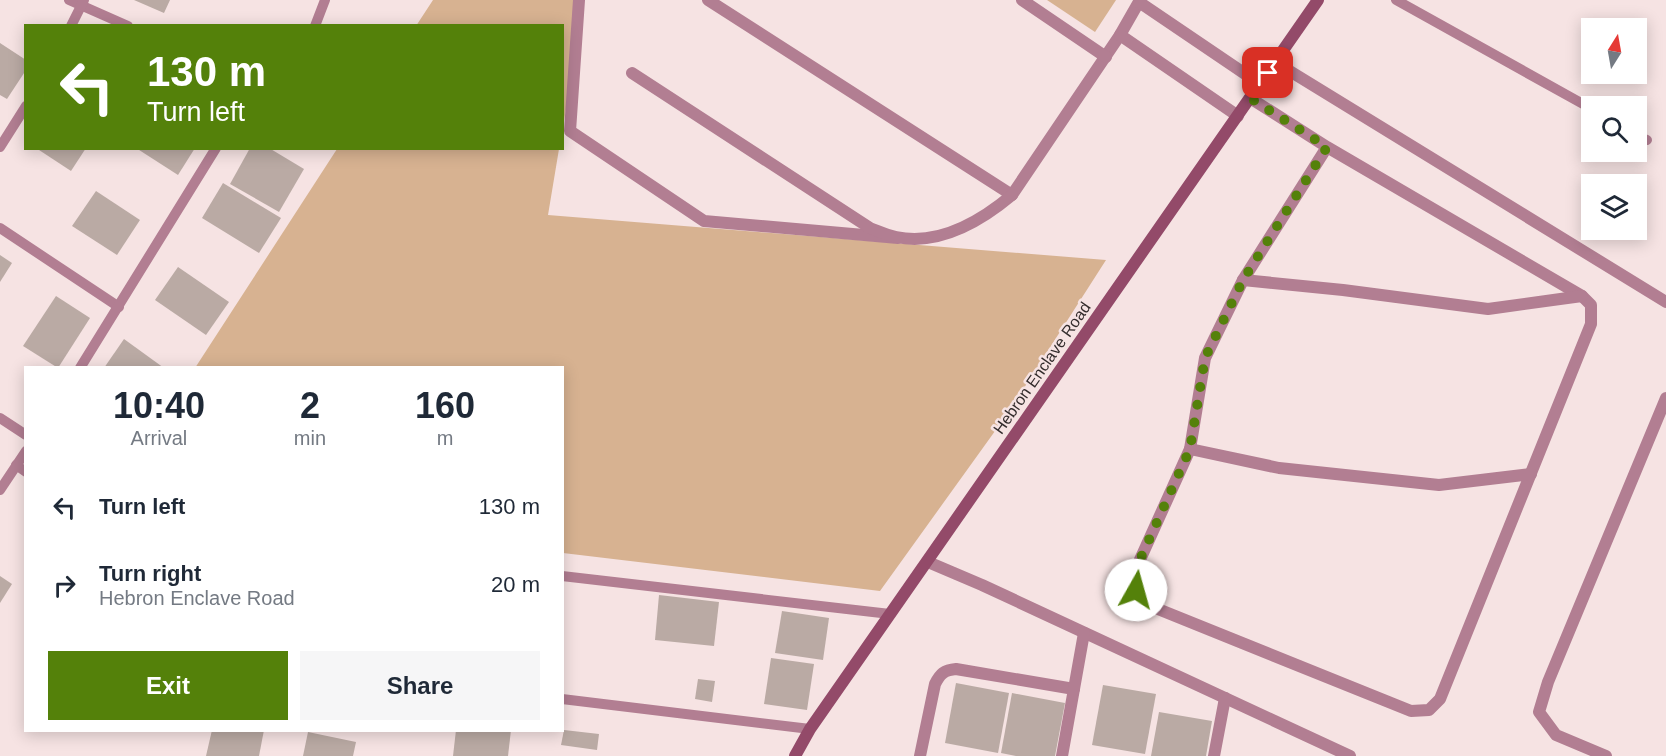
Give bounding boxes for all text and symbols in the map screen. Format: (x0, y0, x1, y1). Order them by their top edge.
north arrow (1581, 18, 1647, 84)
map controls (1581, 18, 1647, 240)
pin (1242, 47, 1293, 98)
icon: left (48, 48, 126, 126)
text: 130 m (147, 48, 266, 95)
icon: arrive (1251, 56, 1284, 89)
button: search (1581, 96, 1647, 162)
text: Turn left (147, 97, 245, 127)
button: layers (1581, 174, 1647, 240)
street label: Hebron Enclave Road (990, 299, 1094, 437)
text: 10:40 (113, 385, 205, 426)
text: 2 (300, 385, 320, 426)
text: 160 (415, 385, 475, 426)
text: Arrival (131, 427, 187, 449)
text: min (294, 427, 326, 449)
text: m (437, 427, 453, 449)
icon: left (48, 491, 81, 524)
text: Turn left (99, 494, 185, 519)
text: 130 m (479, 494, 540, 519)
position arrow (1104, 558, 1168, 622)
text: Turn right (99, 561, 201, 586)
icon: right (48, 569, 81, 602)
text: 20 m (491, 572, 540, 597)
text: Hebron Enclave Road (99, 587, 295, 609)
button: Exit (48, 651, 288, 720)
button: Share (300, 651, 540, 720)

